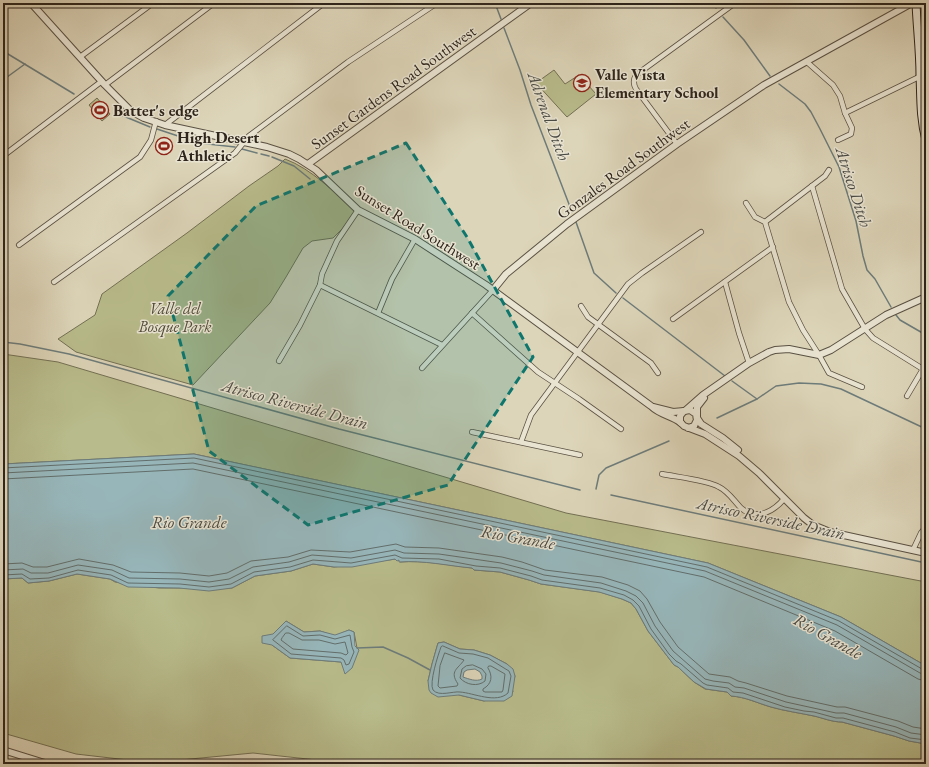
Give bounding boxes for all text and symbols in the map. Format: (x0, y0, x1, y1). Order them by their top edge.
street label: Sunset Gardens Road Southwest (307, 20, 480, 154)
place label: Valle Vista Elementary School (595, 64, 719, 103)
water label: Adrenal Ditch (522, 67, 575, 164)
school or university icon: Valle Vista Elementary School (572, 73, 592, 93)
sports icon: Batter's edge (90, 100, 110, 120)
place label: Batter's edge (113, 100, 199, 121)
street label: Gonzales Road Southwest (553, 113, 694, 224)
place label: High Desert Athletic (176, 127, 259, 166)
sports icon: High Desert Athletic (154, 136, 174, 156)
water label: Atrisco Ditch (830, 142, 878, 231)
street label: Sunset Road Southwest (351, 180, 484, 275)
park label: Valle del Bosque Park (138, 298, 212, 338)
water label: Atrisco Riverside Drain (217, 373, 371, 434)
water label: Atrisco Riverside Drain (693, 491, 847, 544)
water label: Rio Grande (151, 511, 227, 533)
water label: Rio Grande (479, 520, 557, 554)
water label: Rio Grande (790, 608, 866, 664)

